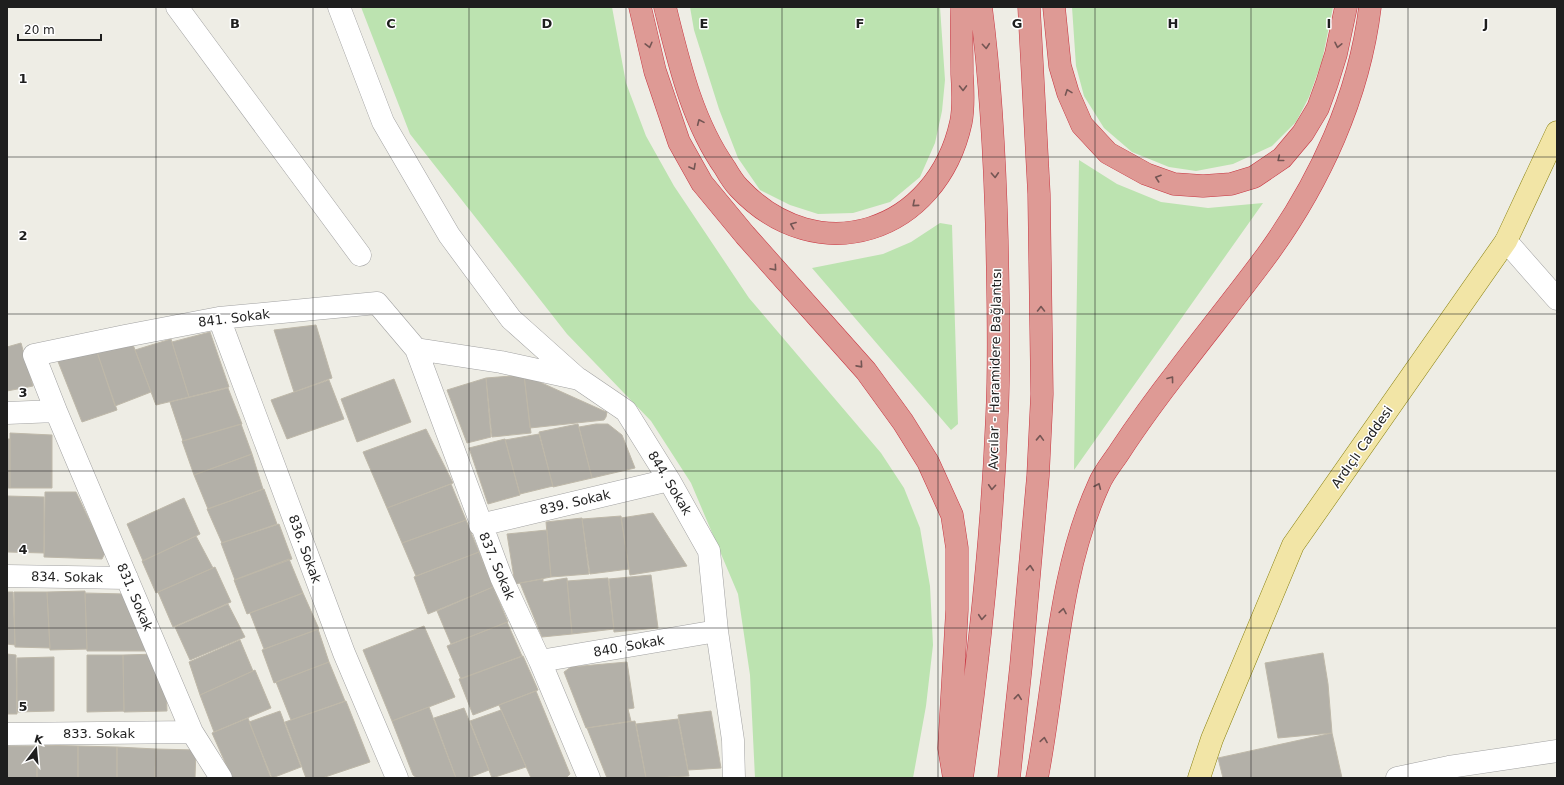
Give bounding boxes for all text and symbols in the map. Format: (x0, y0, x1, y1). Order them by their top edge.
scale bar (18, 16, 101, 42)
text: B (230, 16, 240, 31)
text: C (386, 16, 396, 31)
text: D (542, 16, 553, 31)
text: E (700, 16, 708, 31)
text: F (856, 16, 864, 31)
text: G (1012, 16, 1022, 31)
text: H (1168, 16, 1178, 31)
text: I (1327, 16, 1331, 31)
text: J (1483, 16, 1488, 31)
text: 20 m (24, 23, 55, 37)
one-way arrow (644, 41, 653, 48)
one-way arrow (1334, 42, 1343, 48)
one-way arrow (981, 43, 990, 49)
text: 1 (18, 71, 28, 86)
one-way arrow (958, 85, 967, 91)
one-way arrow (1065, 89, 1073, 96)
one-way arrow (697, 119, 705, 126)
one-way arrow (1277, 154, 1285, 161)
one-way arrow (688, 163, 695, 170)
one-way arrow (990, 172, 999, 178)
one-way arrow (1155, 174, 1162, 183)
one-way arrow (912, 199, 919, 206)
one-way arrow (790, 222, 797, 230)
text: 2 (18, 228, 28, 243)
one-way arrow (769, 263, 777, 271)
street label: Avcılar - Haramidere Bağlantısı (986, 268, 1004, 470)
street label: 841. Sokak (197, 306, 271, 330)
one-way arrow (1037, 306, 1045, 312)
one-way arrow (856, 360, 863, 368)
one-way arrow (1167, 377, 1174, 384)
text: 3 (18, 385, 28, 400)
street label: Ardıçlı Caddesi (1328, 403, 1396, 491)
one-way arrow (1035, 435, 1044, 441)
street label: 844. Sokak (645, 448, 695, 518)
one-way arrow (1094, 483, 1102, 490)
one-way arrow (988, 484, 997, 490)
street label: 839. Sokak (538, 486, 612, 517)
street label: 836. Sokak (286, 513, 325, 586)
street label: 837. Sokak (476, 530, 518, 603)
text: 4 (18, 542, 28, 557)
street label: 831. Sokak (114, 561, 156, 634)
one-way arrow (1025, 565, 1034, 571)
street label: 834. Sokak (31, 569, 104, 585)
one-way arrow (1058, 608, 1067, 614)
one-way arrow (977, 614, 986, 620)
street label: 840. Sokak (592, 632, 666, 660)
one-way arrow (1013, 694, 1022, 701)
text: 5 (18, 699, 28, 714)
street label: 833. Sokak (63, 726, 136, 741)
north arrow (16, 729, 56, 769)
text: K (33, 732, 45, 747)
one-way arrow (1039, 737, 1047, 743)

